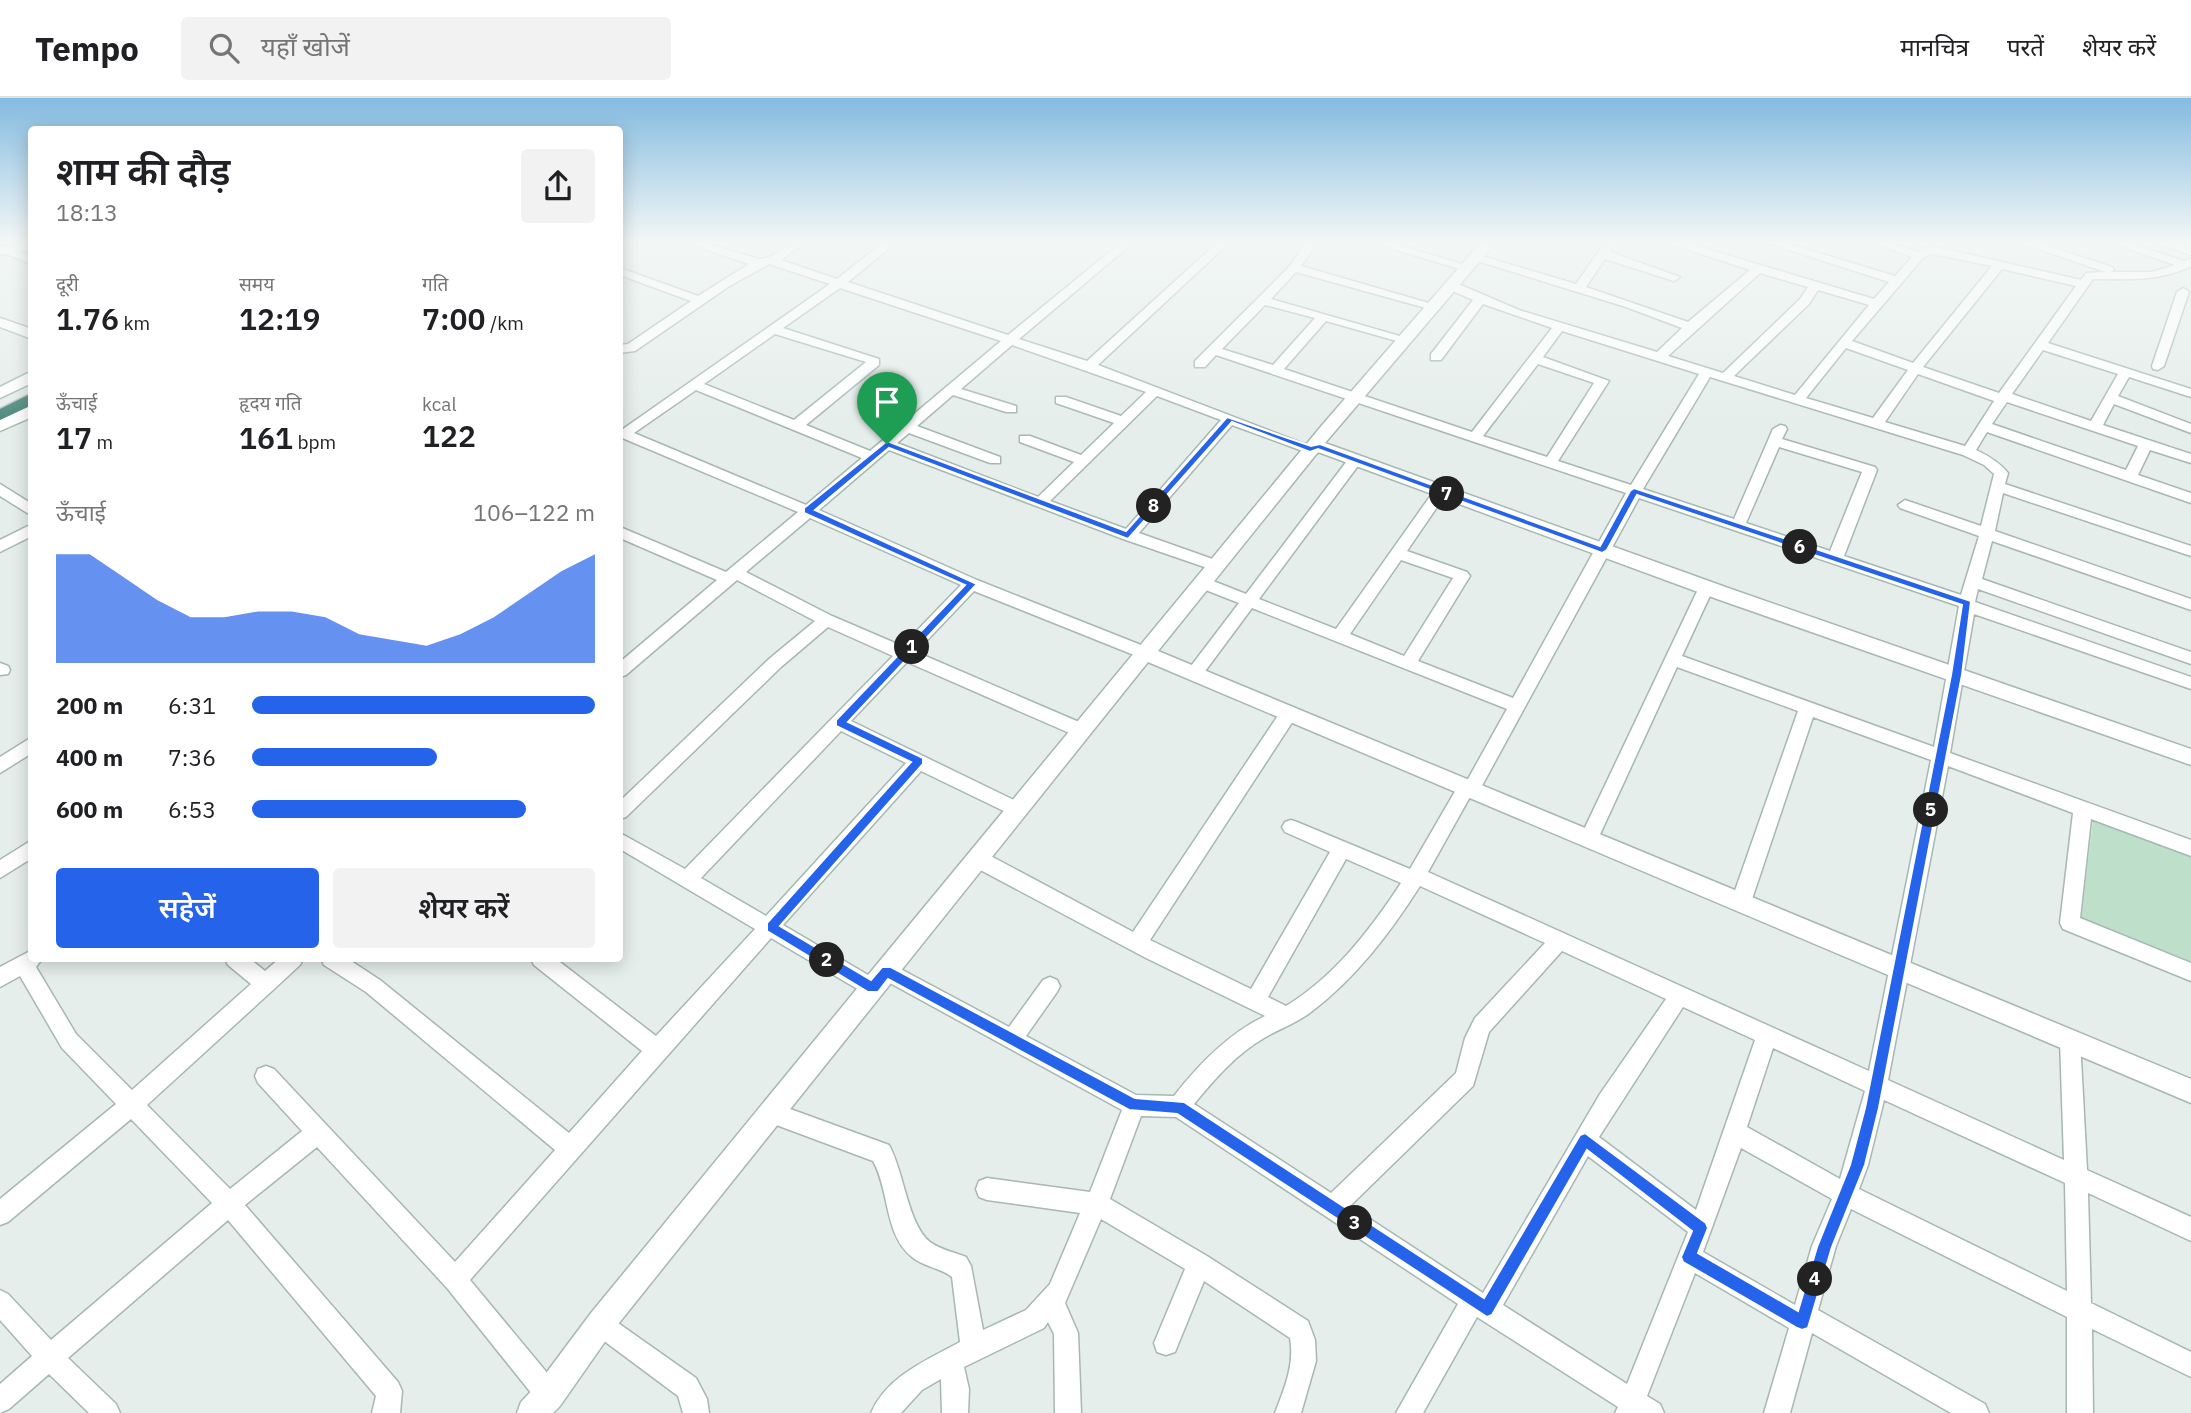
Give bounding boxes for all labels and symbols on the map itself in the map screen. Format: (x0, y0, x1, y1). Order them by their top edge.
pin (857, 372, 917, 444)
pin: 7 (1430, 476, 1464, 512)
pin: 8 (1136, 488, 1172, 524)
pin: 6 (1783, 530, 1818, 564)
pin: 1 (894, 630, 930, 664)
pin: 5 (1913, 792, 1948, 828)
pin: 2 (810, 942, 844, 978)
pin: 3 (1338, 1206, 1372, 1240)
pin: 4 (1798, 1262, 1832, 1296)

